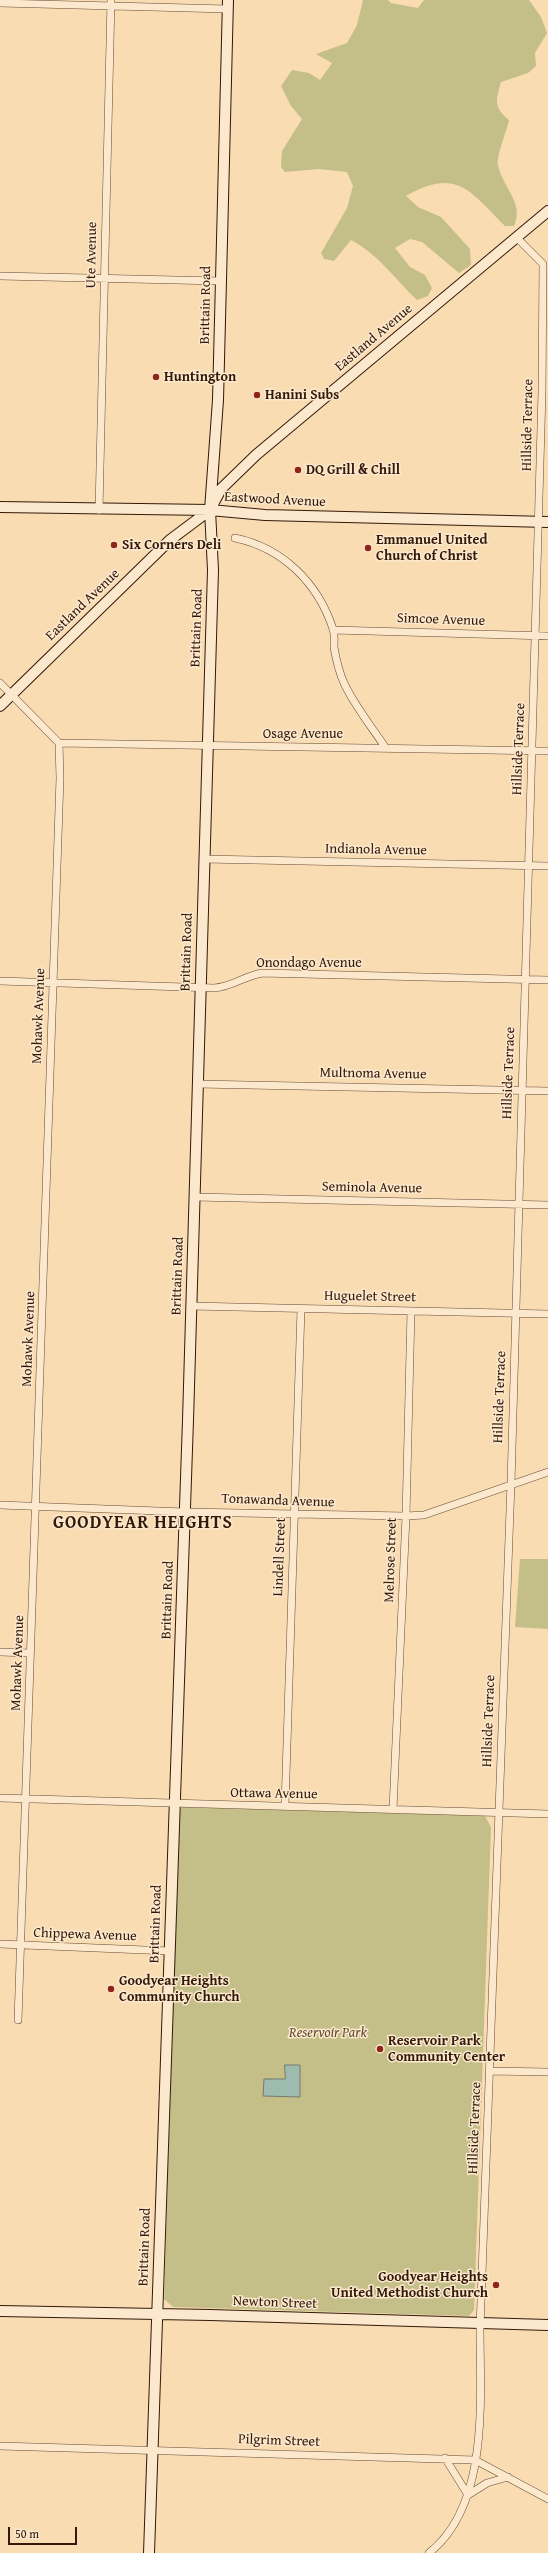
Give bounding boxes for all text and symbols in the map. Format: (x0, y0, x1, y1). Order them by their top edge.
street label: Ute Avenue (83, 221, 101, 289)
street label: Brittain Road (197, 266, 215, 344)
street label: Eastland Avenue (332, 301, 416, 375)
place label: Huntington (164, 369, 236, 385)
marker: Huntington (151, 372, 161, 382)
street label: Hillside Terrace (519, 379, 537, 471)
place label: Hanini Subs (265, 387, 339, 403)
marker: Hanini Subs (252, 390, 262, 400)
place label: DQ Grill & Chill (306, 462, 400, 478)
marker: DQ Grill & Chill (293, 465, 303, 475)
street label: Eastwood Avenue (224, 489, 326, 511)
place label: Emmanuel United Church of Christ (376, 532, 488, 564)
place label: Six Corners Deli (122, 537, 221, 553)
marker: Six Corners Deli (109, 540, 119, 550)
marker: Emmanuel United Church of Christ (363, 543, 373, 553)
street label: Eastland Avenue (43, 566, 123, 644)
street label: Brittain Road (187, 589, 207, 667)
street label: Simcoe Avenue (397, 610, 485, 630)
street label: Hillside Terrace (509, 703, 529, 795)
street label: Osage Avenue (263, 726, 343, 742)
street label: Indianola Avenue (325, 841, 427, 859)
street label: Brittain Road (177, 913, 197, 991)
street label: Onondago Avenue (256, 955, 362, 971)
street label: Mohawk Avenue (29, 968, 49, 1064)
street label: Hillside Terrace (499, 1027, 519, 1119)
street label: Multnoma Avenue (319, 1065, 427, 1083)
street label: Seminola Avenue (322, 1179, 422, 1197)
street label: Brittain Road (168, 1237, 188, 1315)
street label: Huguelet Street (324, 1288, 416, 1306)
street label: Mohawk Avenue (19, 1291, 39, 1387)
street label: Hillside Terrace (490, 1351, 510, 1443)
street label: Tonawanda Avenue (221, 1491, 335, 1511)
district label: GOODYEAR HEIGHTS (53, 1512, 233, 1534)
street label: Lindell Street (270, 1517, 290, 1597)
street label: Melrose Street (381, 1517, 401, 1603)
street label: Brittain Road (158, 1561, 178, 1639)
street label: Mohawk Avenue (8, 1615, 28, 1711)
street label: Hillside Terrace (479, 1675, 499, 1767)
street label: Ottawa Avenue (230, 1785, 318, 1803)
street label: Brittain Road (146, 1885, 166, 1963)
street label: Chippewa Avenue (33, 1925, 137, 1945)
place label: Goodyear Heights Community Church (119, 1973, 240, 2006)
marker: Goodyear Heights Community Church (106, 1984, 116, 1994)
park label: Reservoir Park (289, 2025, 367, 2041)
place label: Reservoir Park Community Center (388, 2033, 505, 2066)
marker: Reservoir Park Community Center (375, 2044, 385, 2054)
street label: Hillside Terrace (465, 2082, 485, 2174)
street label: Brittain Road (135, 2208, 155, 2286)
place label: Goodyear Heights United Methodist Church (331, 2269, 488, 2302)
marker: Goodyear Heights United Methodist Church (491, 2280, 501, 2290)
street label: Newton Street (233, 2293, 317, 2313)
street label: Pilgrim Street (238, 2431, 320, 2451)
scale bar (10, 2519, 79, 2545)
text: 50 m (15, 2525, 39, 2542)

